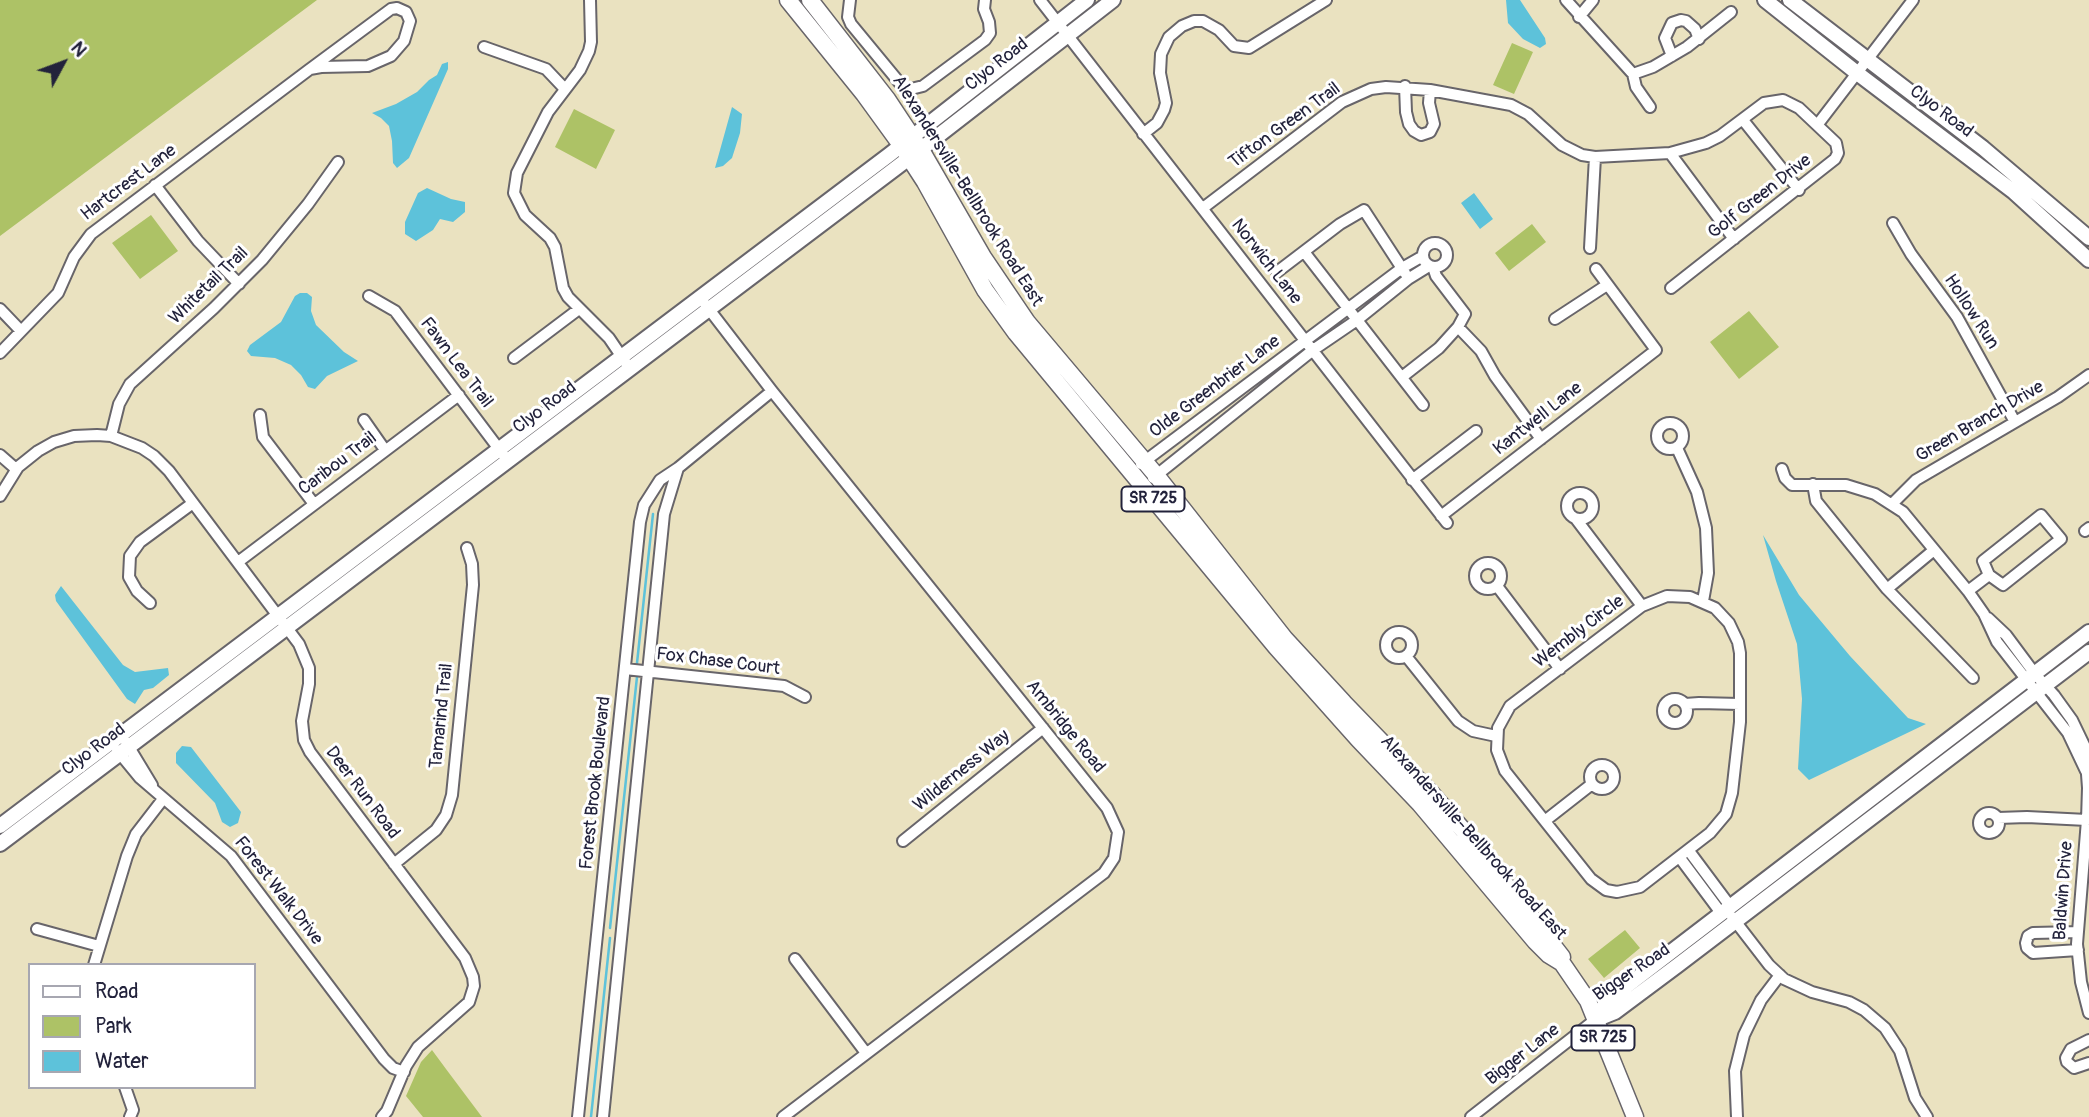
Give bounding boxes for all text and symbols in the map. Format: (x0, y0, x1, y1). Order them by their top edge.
north arrow (28, 28, 98, 98)
street label: Clyo Road (961, 34, 1033, 96)
text: N (66, 36, 92, 62)
street label: Alexandersville-Bellbrook Road East (887, 72, 1047, 310)
street label: Tifton Green Trail (1225, 78, 1345, 174)
street label: Clyo Road (1905, 81, 1977, 143)
street label: Hartcrest Lane (77, 140, 181, 226)
street label: Golf Green Drive (1704, 150, 1816, 244)
street label: Norwich Lane (1226, 215, 1306, 309)
street label: Whitetail Trail (165, 243, 253, 329)
street label: Hollow Run (1939, 271, 2003, 353)
street label: Fawn Lea Trail (415, 314, 497, 412)
street label: Olde Greenbrier Lane (1145, 331, 1285, 443)
street label: Clyo Road (509, 377, 581, 439)
street label: Green Branch Drive (1912, 377, 2048, 467)
street label: Kantwell Lane (1489, 378, 1587, 460)
street label: Caribou Trail (295, 428, 381, 500)
road number: SR 725 (1122, 486, 1184, 512)
street label: Wembly Circle (1529, 591, 1629, 673)
street label: Fox Chase Court (655, 644, 781, 680)
street label: Tamarind Trail (426, 662, 458, 770)
street label: Ambridge Road (1021, 676, 1109, 778)
street label: Forest Brook Boulevard (576, 695, 616, 871)
street label: Clyo Road (58, 719, 130, 781)
street label: Wilderness Way (909, 726, 1015, 816)
street label: Alexandersville-Bellbrook Road East (1375, 731, 1571, 945)
street label: Deer Run Road (320, 742, 404, 844)
street label: Forest Walk Drive (229, 832, 327, 950)
street label: Baldwin Drive (2050, 841, 2078, 941)
street label: Bigger Road (1589, 939, 1675, 1007)
legend (28, 963, 256, 1089)
text: Road (95, 978, 139, 1005)
text: Park (95, 1013, 132, 1040)
street label: Bigger Lane (1482, 1019, 1564, 1091)
road number: SR 725 (1572, 1026, 1634, 1050)
text: Water (95, 1048, 148, 1075)

